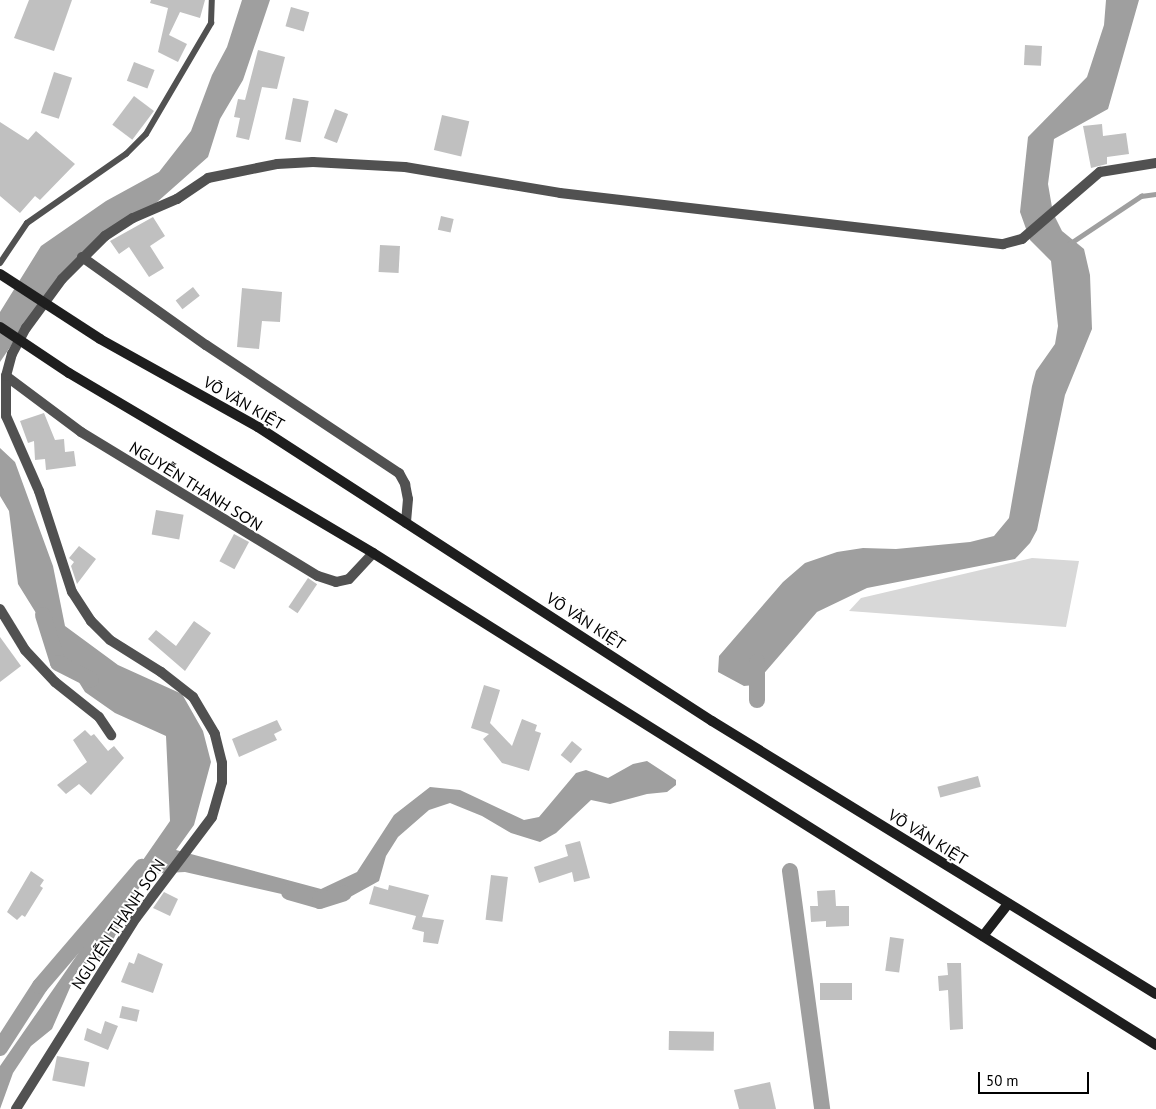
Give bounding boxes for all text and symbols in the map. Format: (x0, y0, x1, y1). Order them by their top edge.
street label: VÕ VĂN KIỆT (200, 372, 288, 434)
street label: NGUYỄN THANH SƠN (126, 437, 266, 535)
street label: VÕ VĂN KIỆT (543, 588, 629, 654)
street label: VÕ VĂN KIỆT (884, 805, 972, 869)
street label: NGUYỄN THANH SƠN (67, 855, 169, 993)
scale bar (981, 1062, 1092, 1094)
text: 50 m (986, 1071, 1019, 1090)

